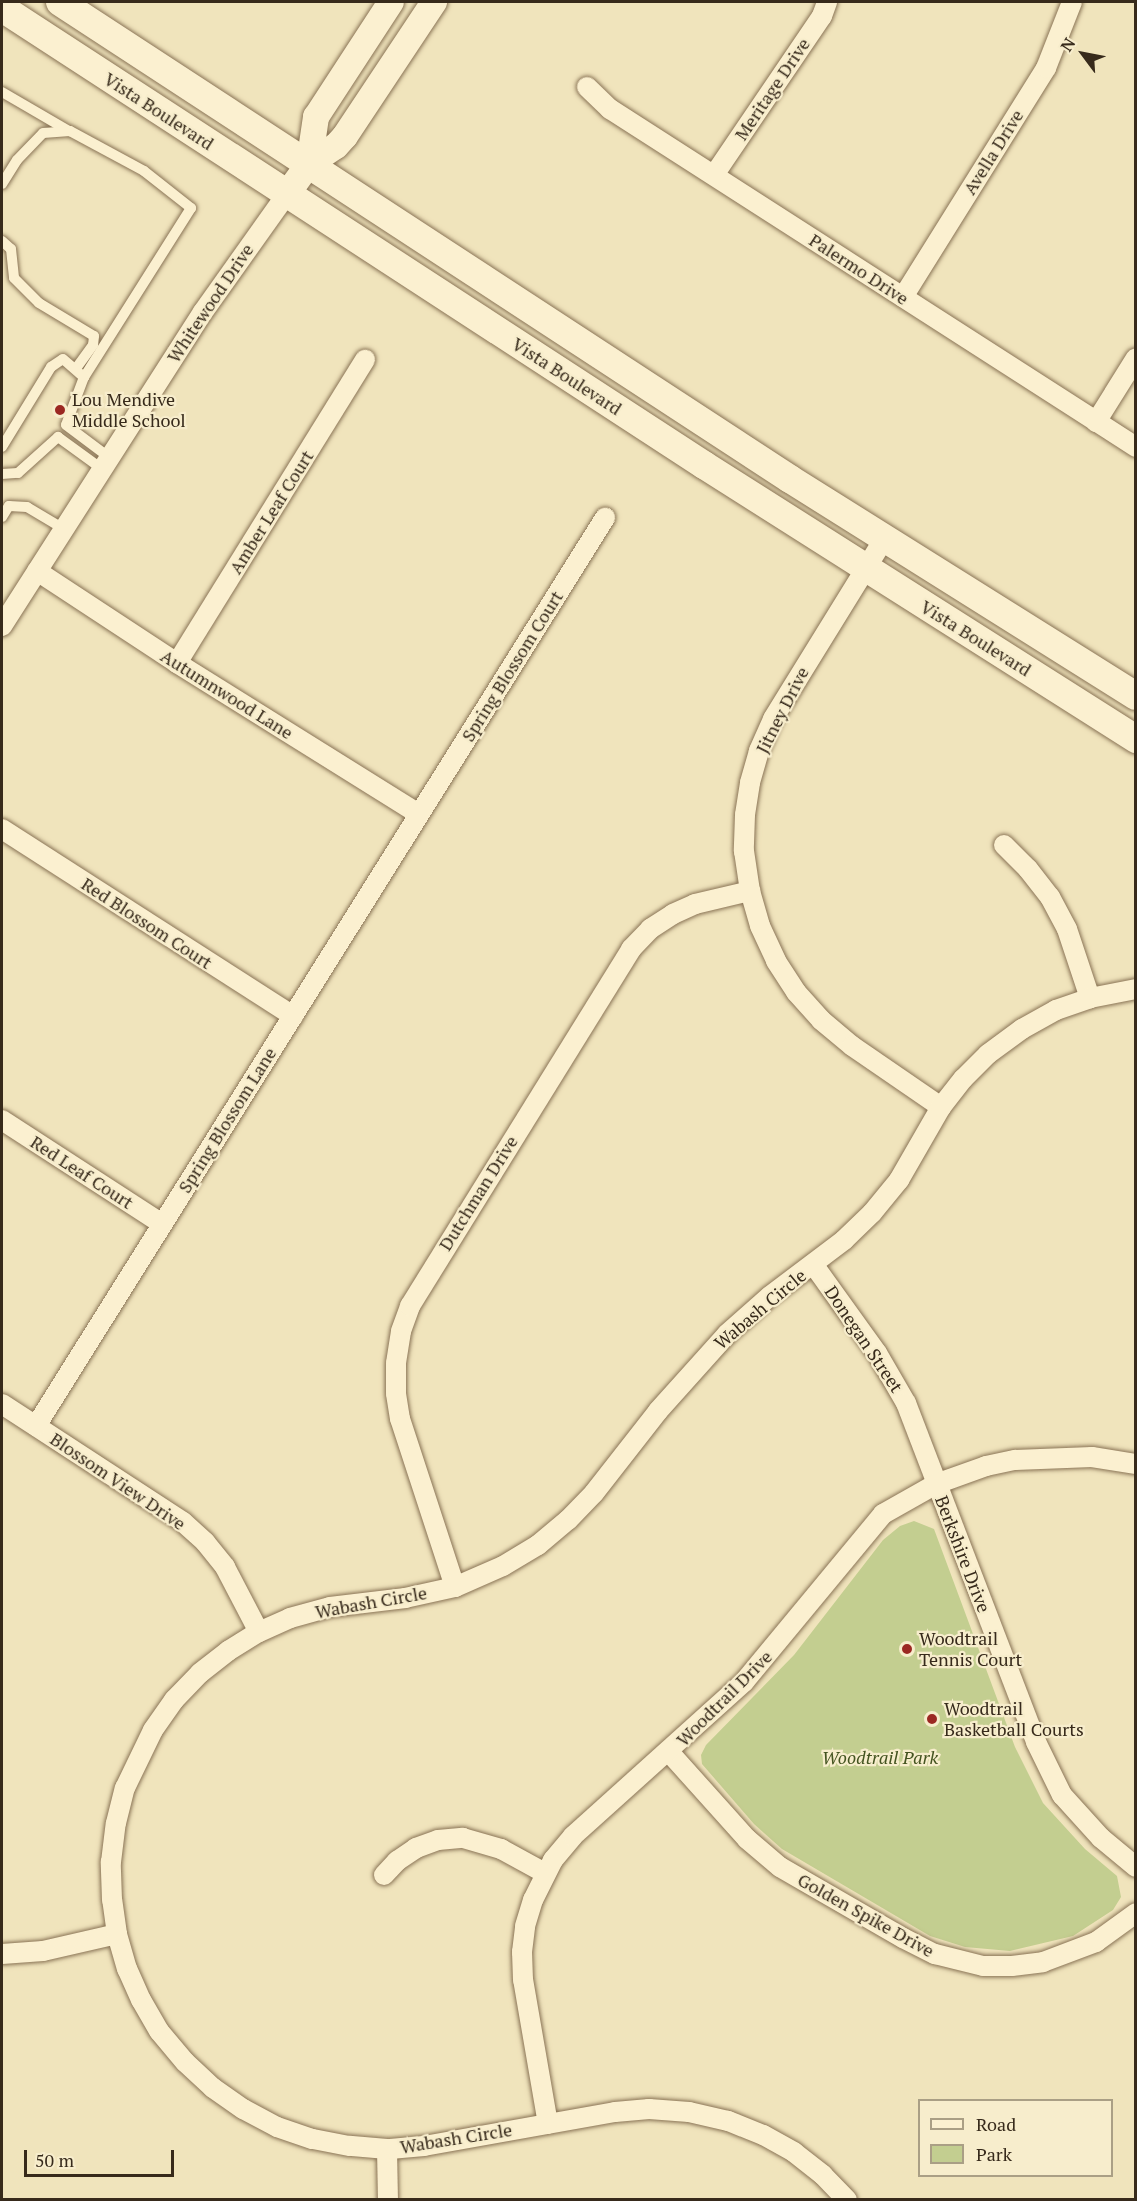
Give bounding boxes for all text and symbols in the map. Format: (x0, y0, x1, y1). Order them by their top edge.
north arrow (1053, 24, 1113, 84)
text: N (1055, 33, 1080, 55)
street label: Meritage Drive (730, 34, 814, 144)
street label: Vista Boulevard (100, 68, 218, 154)
street label: Avella Drive (958, 106, 1028, 198)
street label: Palermo Drive (805, 229, 913, 309)
street label: Whitewood Drive (162, 240, 258, 366)
street label: Vista Boulevard (508, 333, 626, 419)
place label: Lou Mendive Middle School (72, 389, 186, 432)
marker: Lou Mendive Middle School (53, 403, 67, 417)
street label: Amber Leaf Court (224, 446, 318, 578)
street label: Spring Blossom Court (457, 587, 567, 745)
street label: Vista Boulevard (917, 595, 1035, 681)
street label: Autumnwood Lane (157, 645, 297, 743)
street label: Jitney Drive (751, 663, 813, 757)
street label: Red Blossom Court (78, 873, 216, 973)
street label: Spring Blossom Lane (174, 1043, 280, 1197)
street label: Red Leaf Court (27, 1131, 137, 1213)
street label: Dutchman Drive (434, 1132, 522, 1254)
street label: Wabash Circle (710, 1264, 810, 1354)
street label: Donegan Street (820, 1282, 908, 1396)
street label: Blossom View Drive (46, 1428, 190, 1534)
street label: Berkshire Drive (931, 1493, 995, 1615)
street label: Wabash Circle (313, 1582, 429, 1622)
place label: Woodtrail Tennis Court (919, 1628, 1022, 1670)
marker: Woodtrail Tennis Court (900, 1642, 914, 1656)
street label: Woodtrail Drive (672, 1646, 776, 1750)
place label: Woodtrail Basketball Courts (944, 1698, 1084, 1740)
marker: Woodtrail Basketball Courts (925, 1712, 939, 1726)
park label: Woodtrail Park (822, 1746, 938, 1768)
street label: Golden Spike Drive (794, 1869, 938, 1961)
legend (918, 2099, 1113, 2177)
text: Road (976, 2112, 1016, 2136)
street label: Wabash Circle (398, 2118, 514, 2158)
scale bar (27, 2138, 177, 2176)
text: Park (976, 2142, 1012, 2166)
text: 50 m (35, 2148, 74, 2172)

